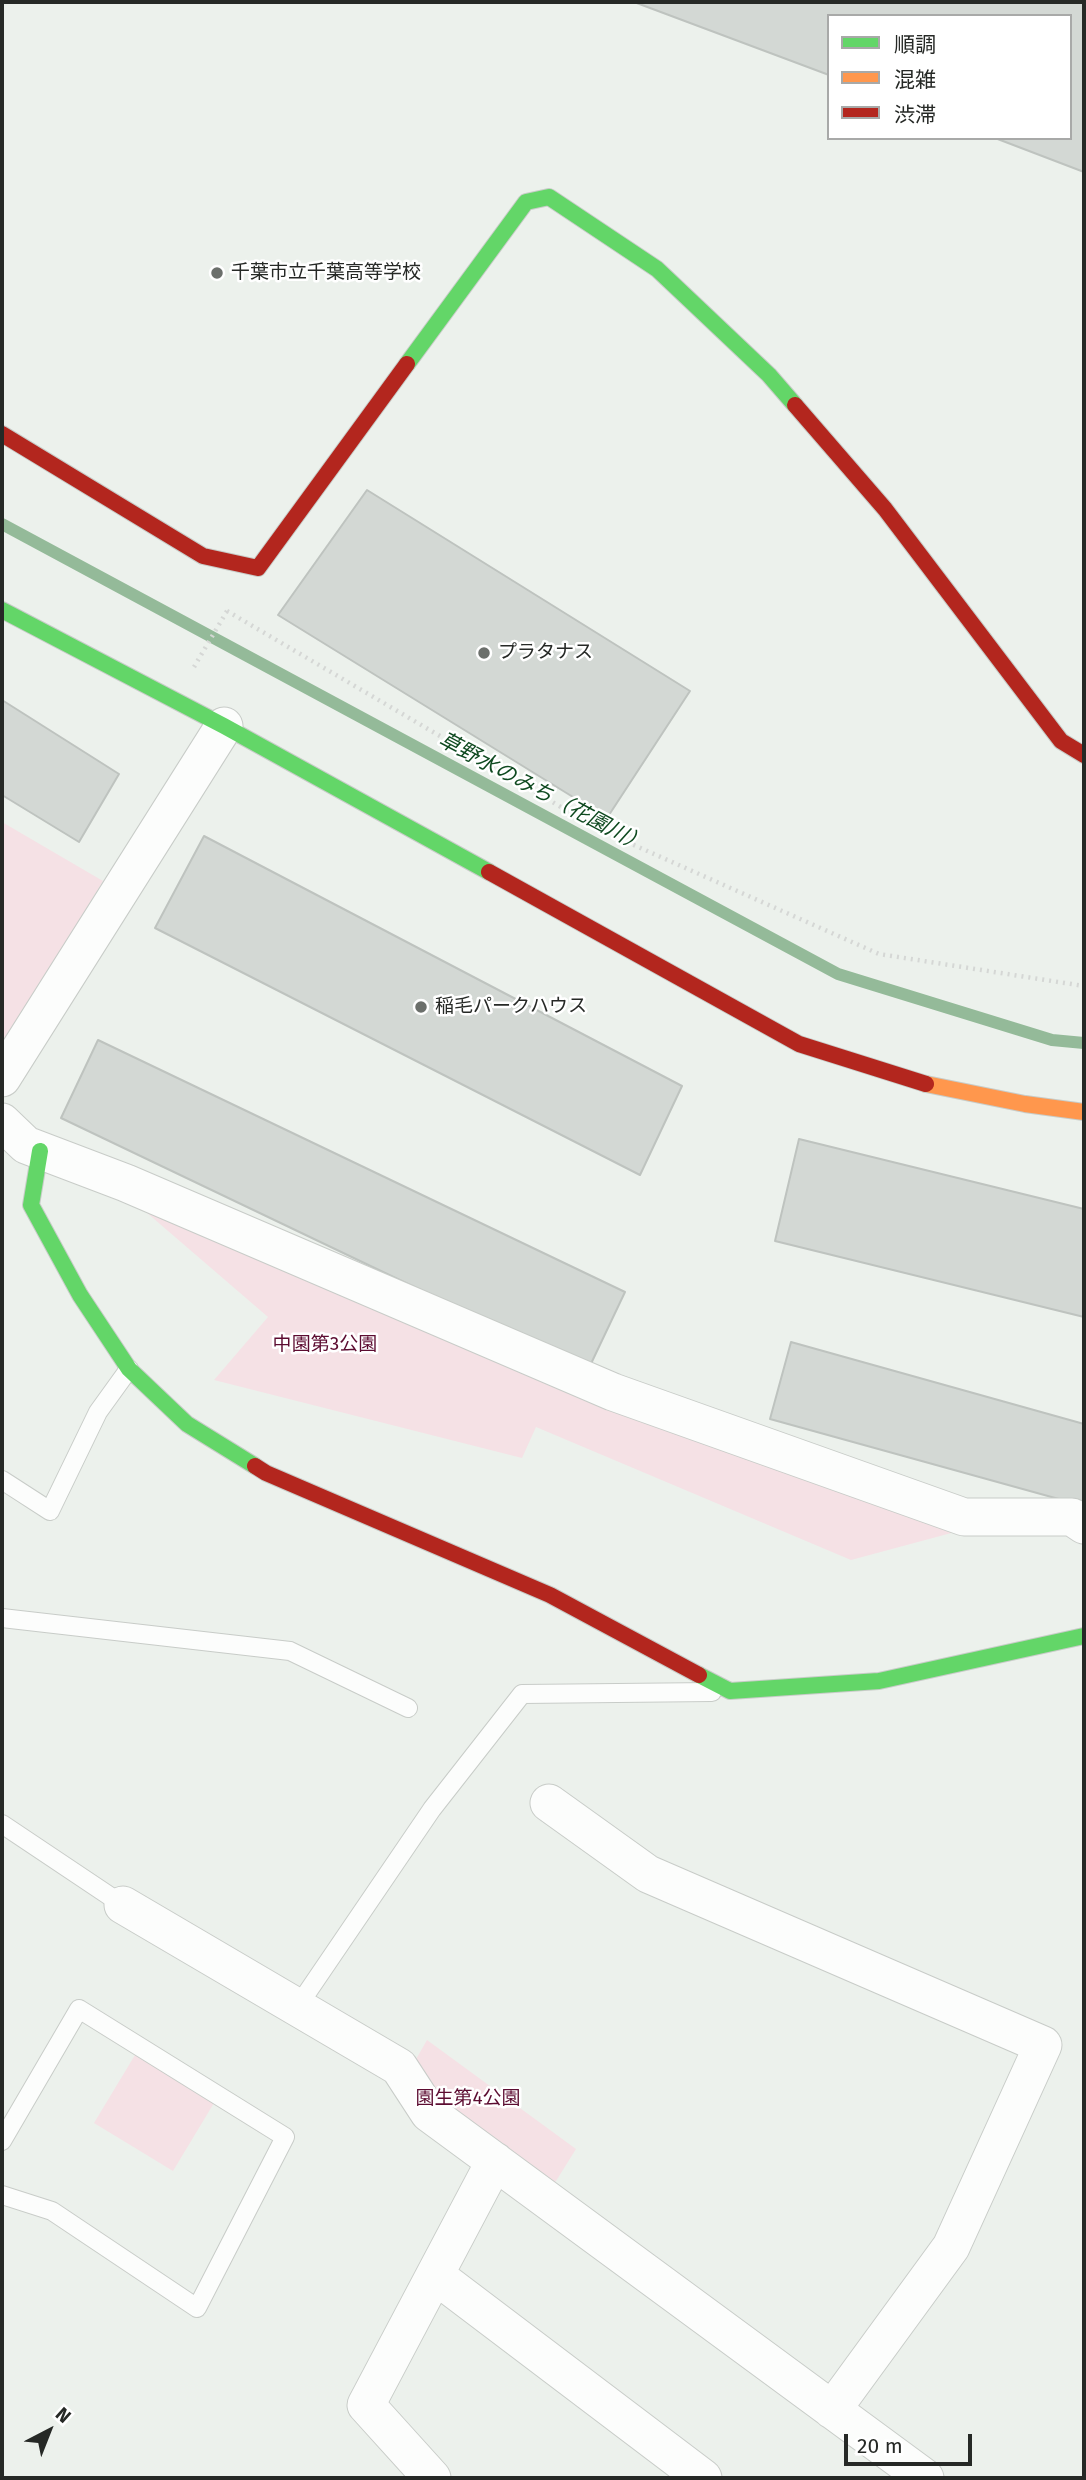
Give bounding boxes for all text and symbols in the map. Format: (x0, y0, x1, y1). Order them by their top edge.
legend (827, 14, 1072, 140)
text: 順調 (894, 32, 936, 58)
text: 混雑 (894, 67, 936, 93)
text: 渋滞 (894, 102, 936, 128)
place label: 千葉市立千葉高等学校 (231, 262, 421, 284)
marker: 千葉市立千葉高等学校 (209, 265, 225, 281)
place label: プラタナス (498, 642, 593, 664)
marker: プラタナス (476, 645, 492, 661)
water label: 草野水のみち（花園川） (434, 728, 650, 858)
place label: 稲毛パークハウス (435, 996, 587, 1018)
marker: 稲毛パークハウス (413, 999, 429, 1015)
park label: 中園第3公園 (273, 1334, 377, 1356)
park label: 園生第4公園 (415, 2088, 521, 2110)
north arrow (14, 2396, 84, 2466)
text: N (51, 2402, 76, 2428)
scale bar (848, 2420, 976, 2464)
text: 20 m (857, 2433, 903, 2459)

